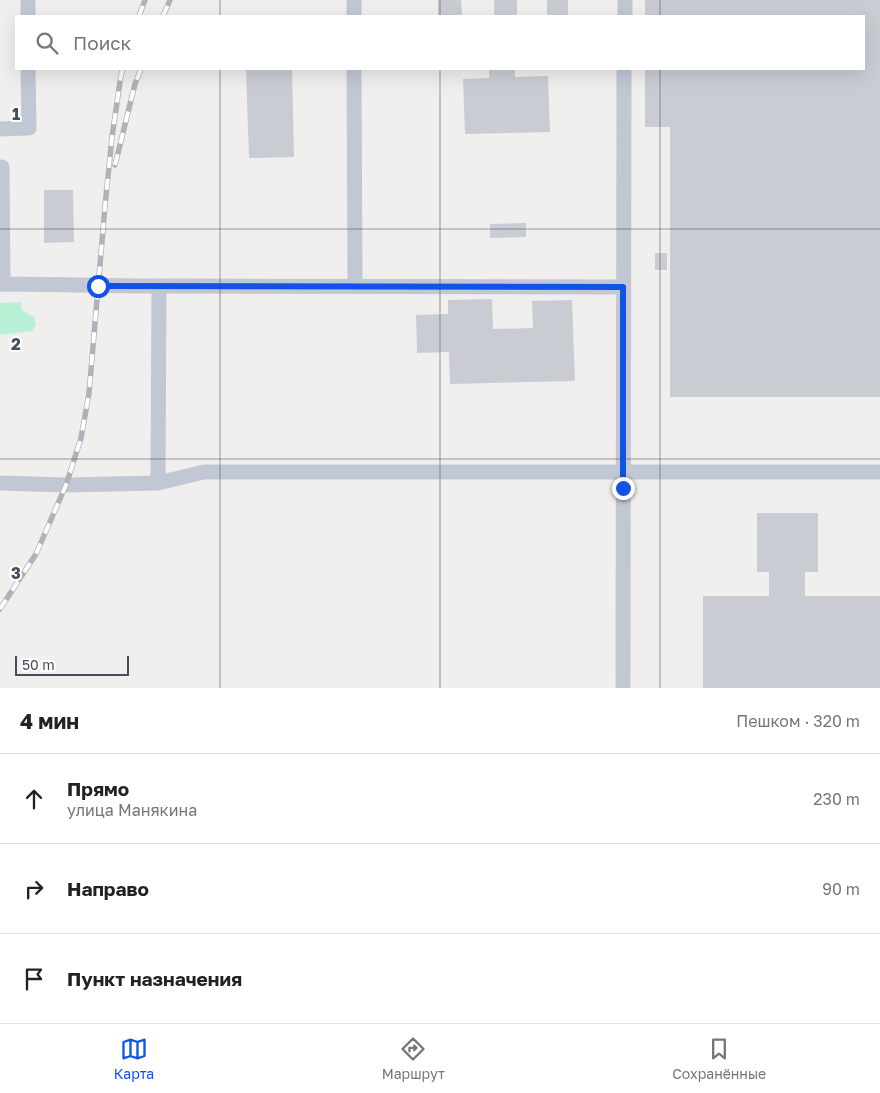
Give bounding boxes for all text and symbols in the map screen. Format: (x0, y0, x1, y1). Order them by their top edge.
search box (15, 15, 865, 70)
icon: search (33, 29, 61, 57)
text: Поиск (73, 31, 132, 54)
text: 1 (12, 104, 20, 124)
route start (87, 275, 110, 298)
text: 2 (11, 334, 21, 354)
route end (612, 477, 635, 500)
text: 3 (11, 563, 21, 583)
scale bar (15, 653, 129, 676)
text: 50 m (22, 656, 55, 673)
text: 4 мин (20, 708, 79, 734)
text: Пешком · 320 m (736, 711, 860, 731)
text: Прямо (67, 777, 129, 800)
icon: ahead (20, 785, 48, 813)
text: 230 m (813, 789, 860, 809)
text: улица Манякина (67, 800, 197, 820)
icon: right (20, 875, 48, 903)
text: Направо (67, 877, 149, 900)
text: 90 m (822, 879, 860, 899)
icon: arrive (20, 965, 48, 993)
text: Пункт назначения (67, 967, 242, 990)
tab: Карта (114, 1035, 154, 1082)
tab: Маршрут (382, 1035, 445, 1082)
tab: Сохранённые (672, 1035, 766, 1082)

